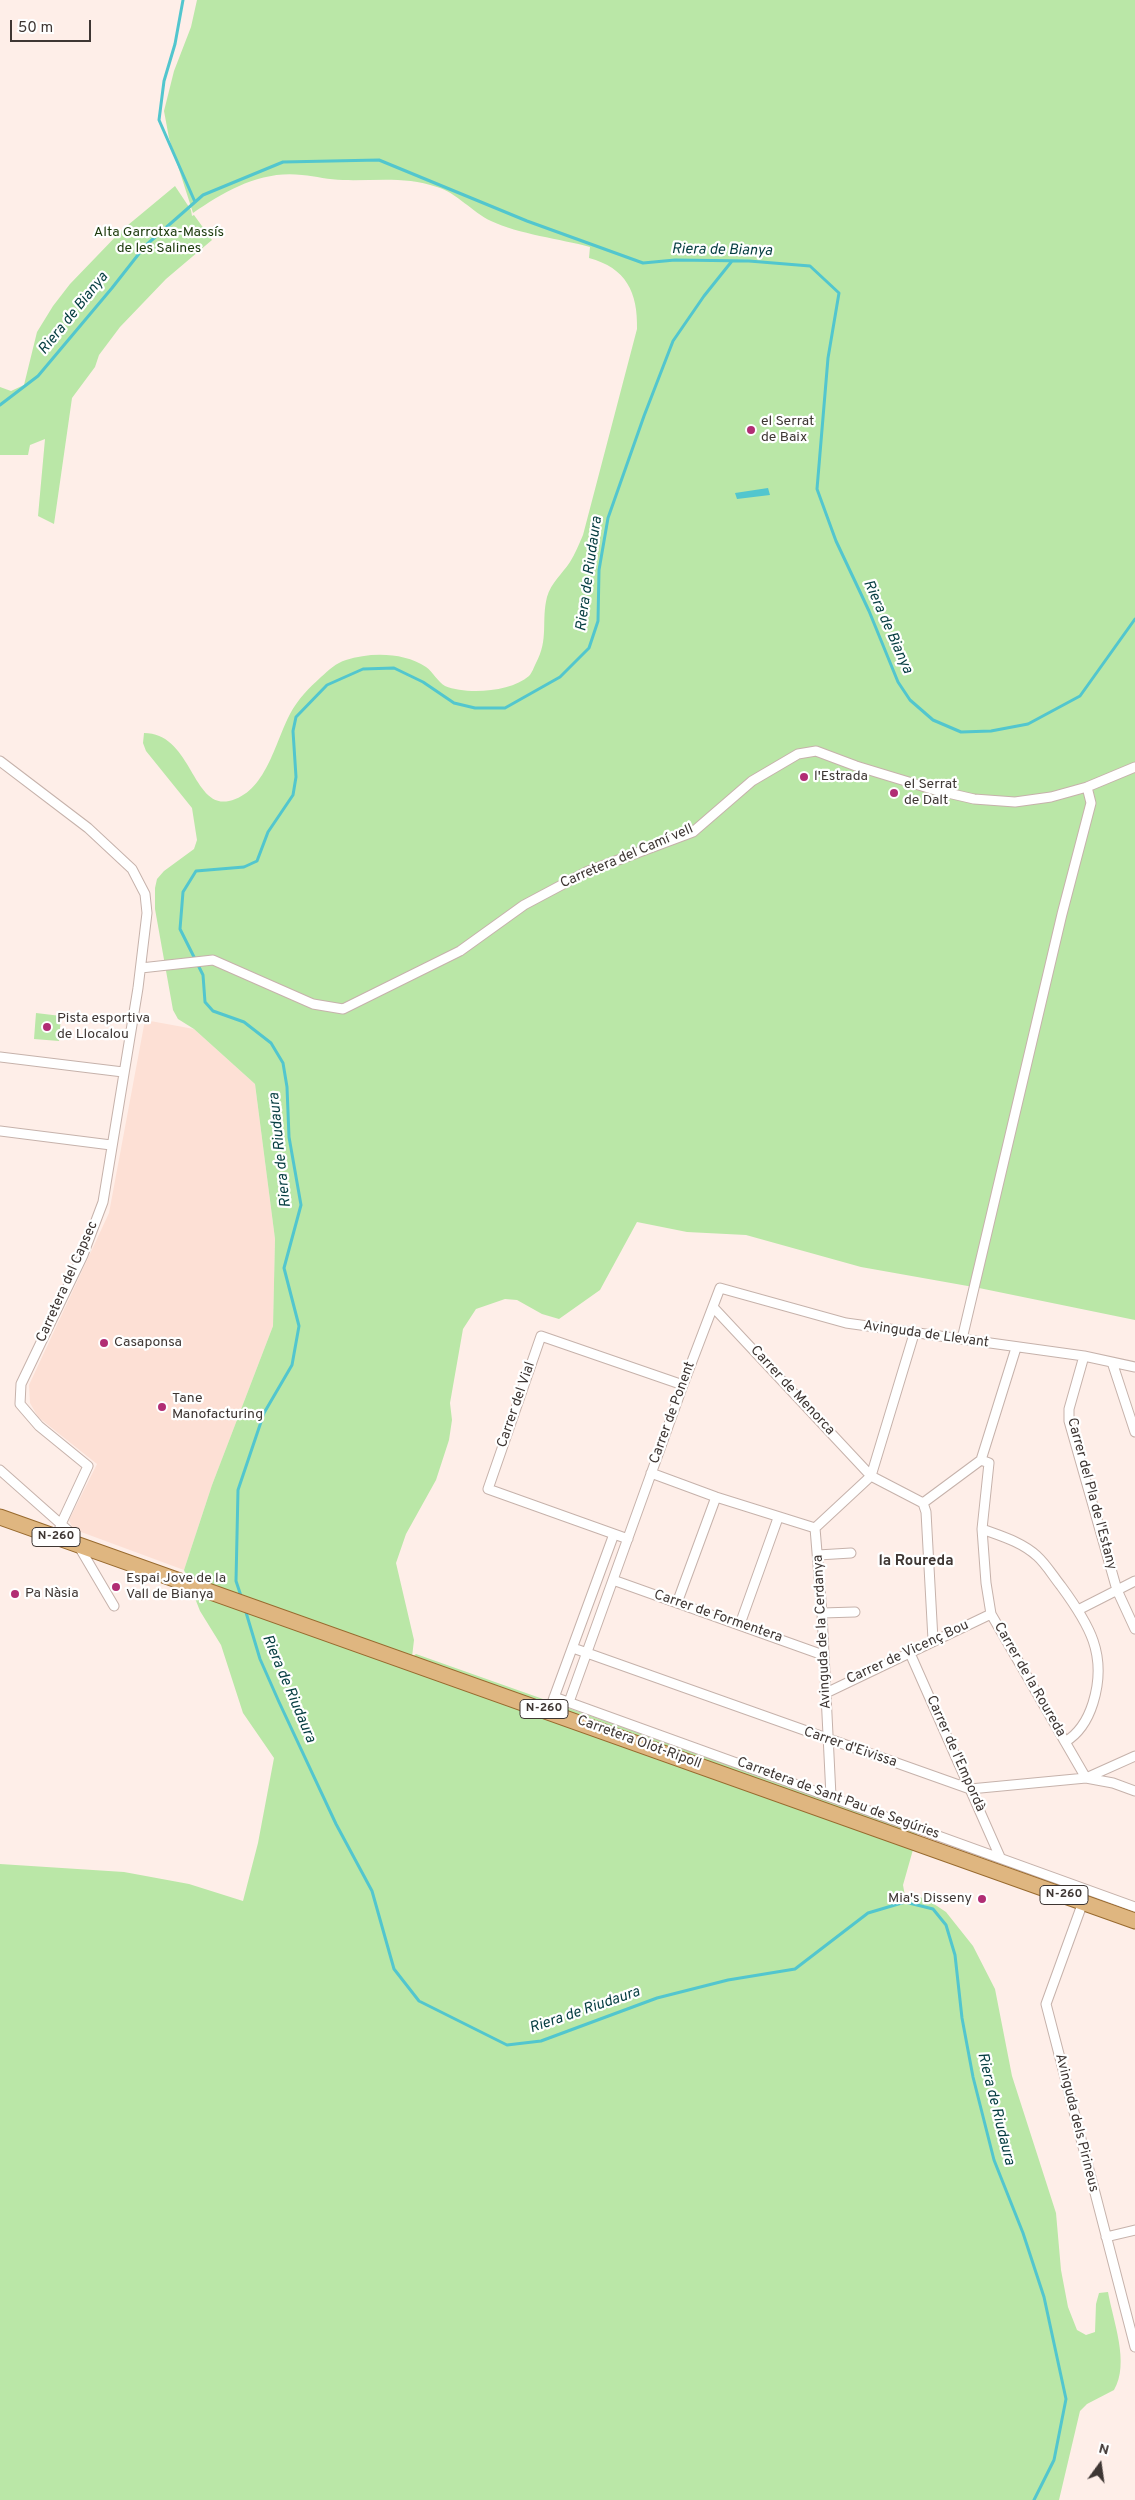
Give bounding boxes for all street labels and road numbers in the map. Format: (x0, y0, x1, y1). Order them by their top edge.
street label: Carretera del Camí vell (558, 821, 696, 893)
street label: Carretera del Capsec (34, 1219, 102, 1345)
street label: Avinguda de Llevant (862, 1318, 990, 1352)
street label: Carrer de Menorca (746, 1343, 838, 1439)
street label: Carrer del Vial (494, 1360, 540, 1450)
street label: Carrer de Ponent (647, 1360, 699, 1466)
street label: Carrer del Pla de l'Estany (1063, 1416, 1119, 1572)
road number: N-260 (32, 1528, 80, 1546)
street label: Avinguda de la Cerdanya (811, 1554, 835, 1710)
street label: Carrer de Formentera (652, 1587, 784, 1647)
street label: Carrer de Vicenç Bou (844, 1617, 972, 1689)
street label: Carrer de la Roureda (989, 1620, 1069, 1740)
street label: Carrer de l'Empordà (922, 1693, 988, 1815)
road number: N-260 (520, 1700, 568, 1718)
street label: Carretera Olot-Ripoll (575, 1713, 703, 1773)
street label: Carrer d'Eivissa (801, 1724, 899, 1772)
street label: Carretera de Sant Pau de Segúries (734, 1754, 942, 1844)
road number: N-260 (1040, 1886, 1088, 1904)
street label: Avinguda dels Pirineus (1051, 2052, 1101, 2194)

